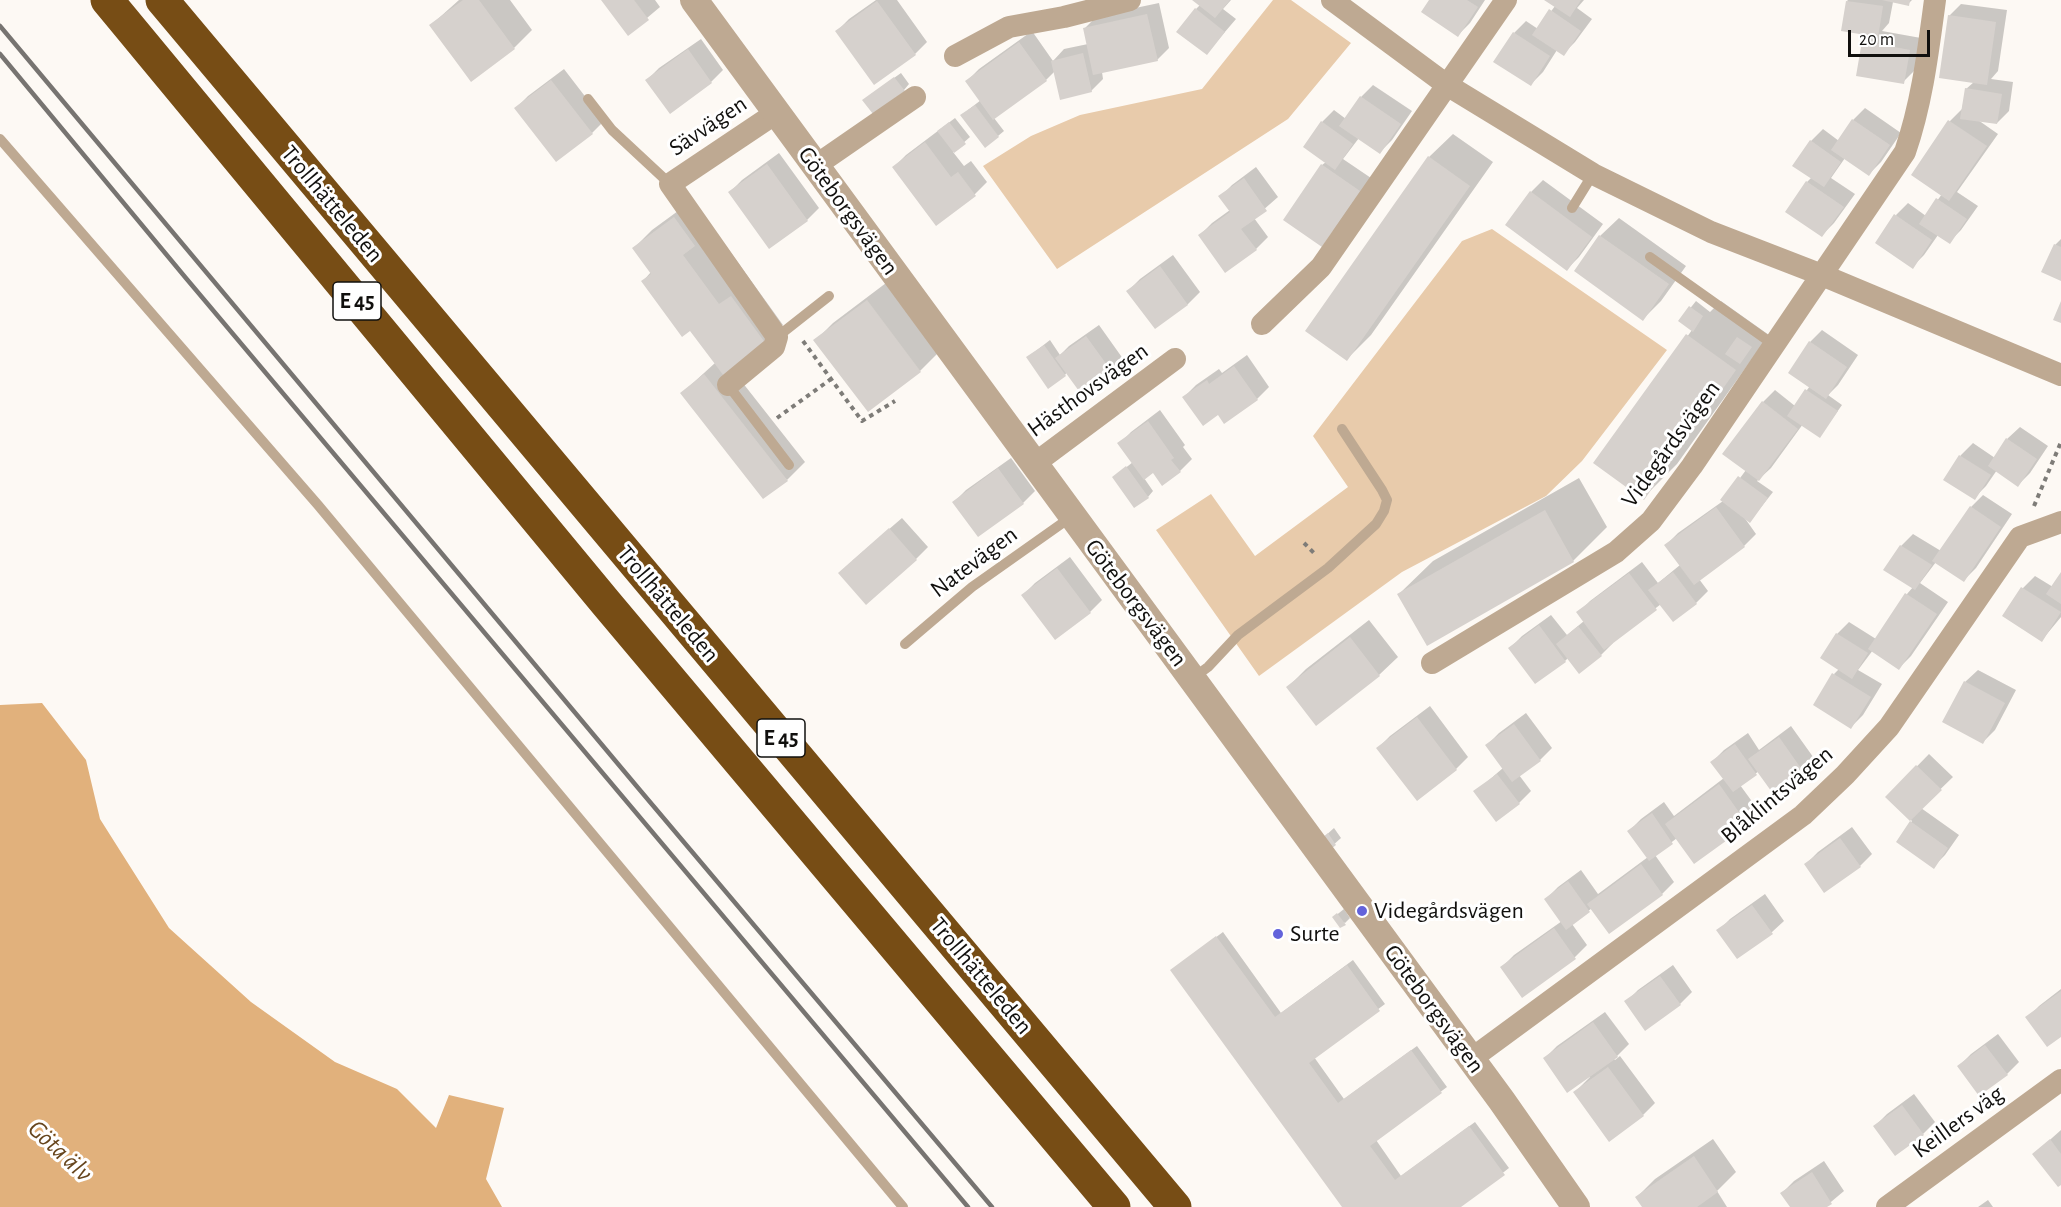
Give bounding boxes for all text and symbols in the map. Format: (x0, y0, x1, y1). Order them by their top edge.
scale bar (1851, 18, 1934, 56)
text: 20 m (1859, 31, 1894, 49)
street label: Sävvägen (664, 90, 752, 162)
street label: Trollhätteleden (275, 140, 389, 268)
street label: Göteborgsvägen (792, 141, 904, 281)
road number: E 45 (333, 282, 381, 320)
street label: Hästhovsvägen (1022, 336, 1154, 444)
street label: Videgårdsvägen (1615, 375, 1727, 513)
street label: Natevägen (925, 520, 1023, 604)
street label: Göteborgsvägen (1079, 534, 1193, 672)
street label: Trollhätteleden (611, 540, 725, 668)
road number: E 45 (757, 719, 805, 757)
street label: Blåklintsvägen (1715, 740, 1839, 850)
place label: Videgårdsvägen (1374, 897, 1524, 925)
marker: Videgårdsvägen (1355, 904, 1369, 918)
street label: Trollhätteleden (924, 912, 1038, 1040)
place label: Surte (1290, 920, 1339, 948)
marker: Surte (1271, 927, 1285, 941)
street label: Göteborgsvägen (1378, 939, 1490, 1079)
street label: Keillers väg (1907, 1079, 2009, 1165)
water label: Göta älv (21, 1113, 99, 1189)

